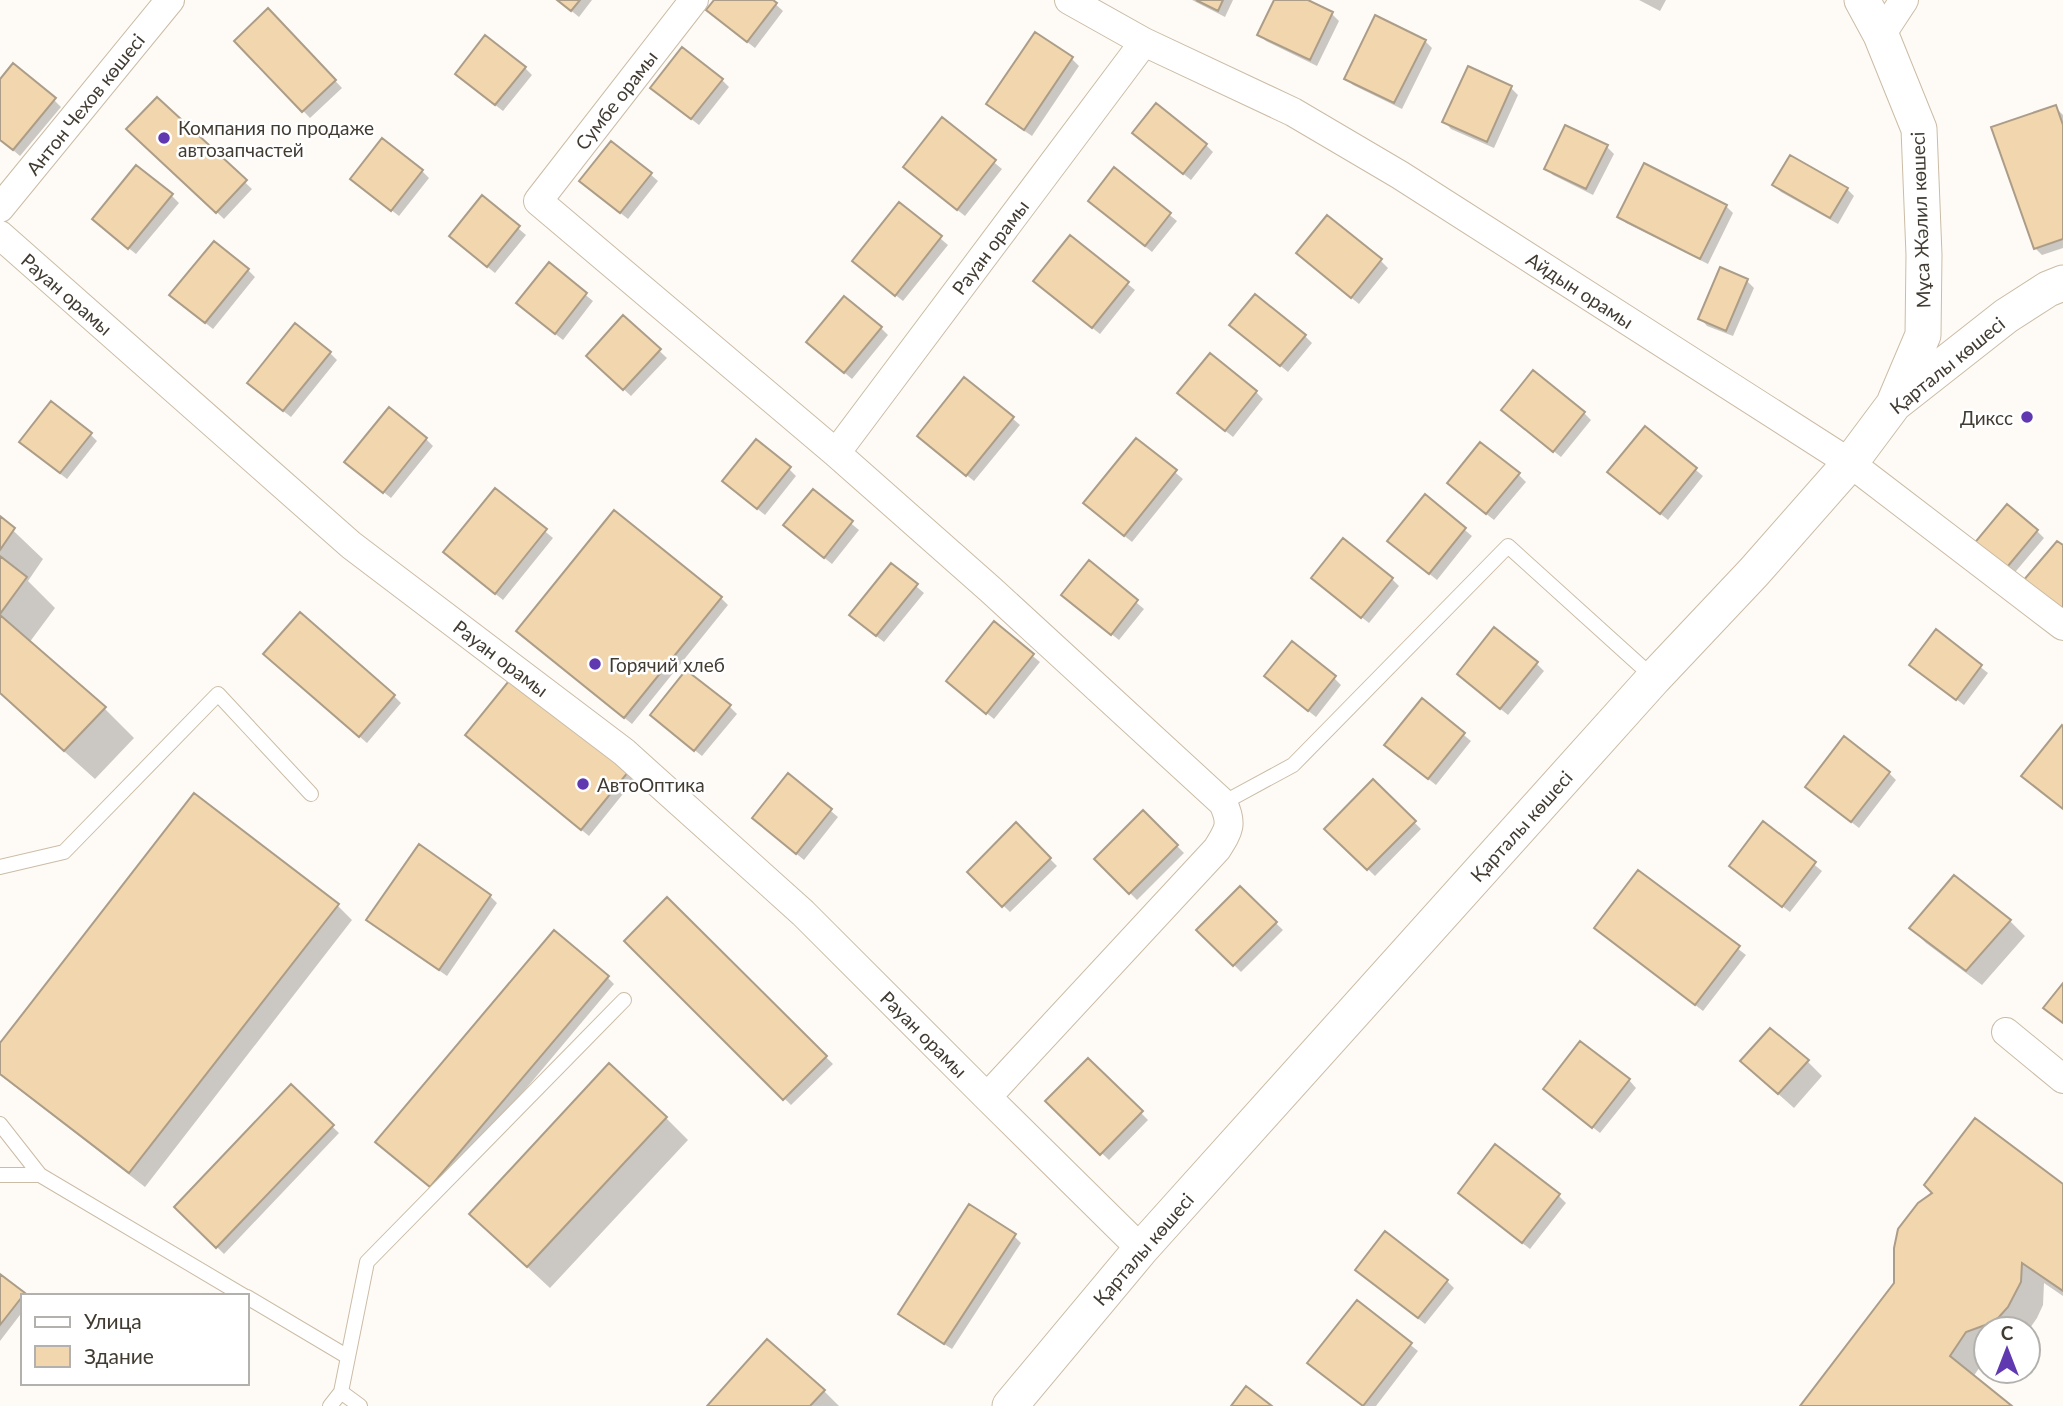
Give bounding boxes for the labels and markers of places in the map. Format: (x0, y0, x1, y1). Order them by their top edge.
place label: Компания по продаже автозапчастей (178, 116, 374, 161)
marker: Компания по продаже автозапчастей (156, 130, 172, 146)
place label: Диксс (1960, 406, 2013, 429)
marker: Диксс (2019, 409, 2035, 425)
place label: Горячий хлеб (609, 653, 725, 676)
marker: Горячий хлеб (587, 656, 603, 672)
place label: АвтоОптика (597, 773, 705, 796)
marker: АвтоОптика (575, 776, 591, 792)

